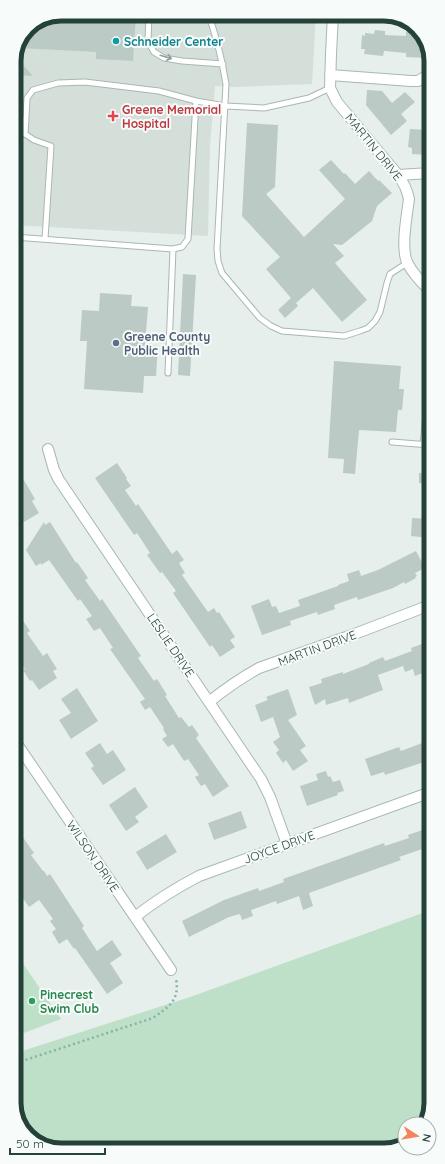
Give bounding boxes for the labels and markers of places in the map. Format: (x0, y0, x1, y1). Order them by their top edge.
place label: Schneider Center (124, 34, 224, 49)
marker: Schneider Center (111, 36, 121, 46)
place label: Greene Memorial Hospital (122, 102, 221, 131)
marker: Greene Memorial Hospital (107, 110, 119, 122)
place label: Greene County Public Health (124, 329, 210, 358)
marker: Greene County Public Health (111, 338, 121, 348)
place label: Pinecrest Swim Club (40, 987, 99, 1016)
marker: Pinecrest Swim Club (27, 996, 37, 1006)

